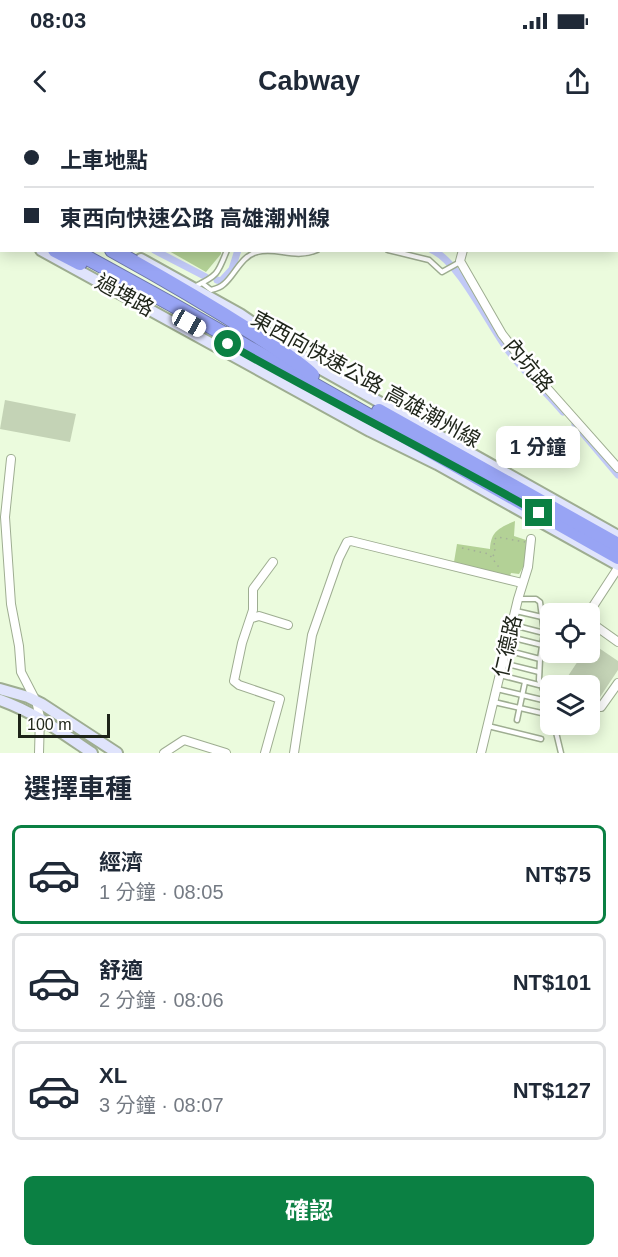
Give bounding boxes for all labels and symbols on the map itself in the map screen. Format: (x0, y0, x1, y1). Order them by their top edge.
street label: 過埤路 (92, 270, 158, 320)
car (169, 306, 209, 340)
street label: 東西向快速公路 高雄潮州線 (248, 306, 484, 452)
route start (214, 330, 241, 357)
street label: 內坑路 (500, 333, 558, 397)
callout: 1 分鐘 (497, 426, 581, 468)
route end (525, 499, 552, 526)
street label: 仁德路 (489, 613, 525, 679)
scale bar (18, 711, 110, 738)

